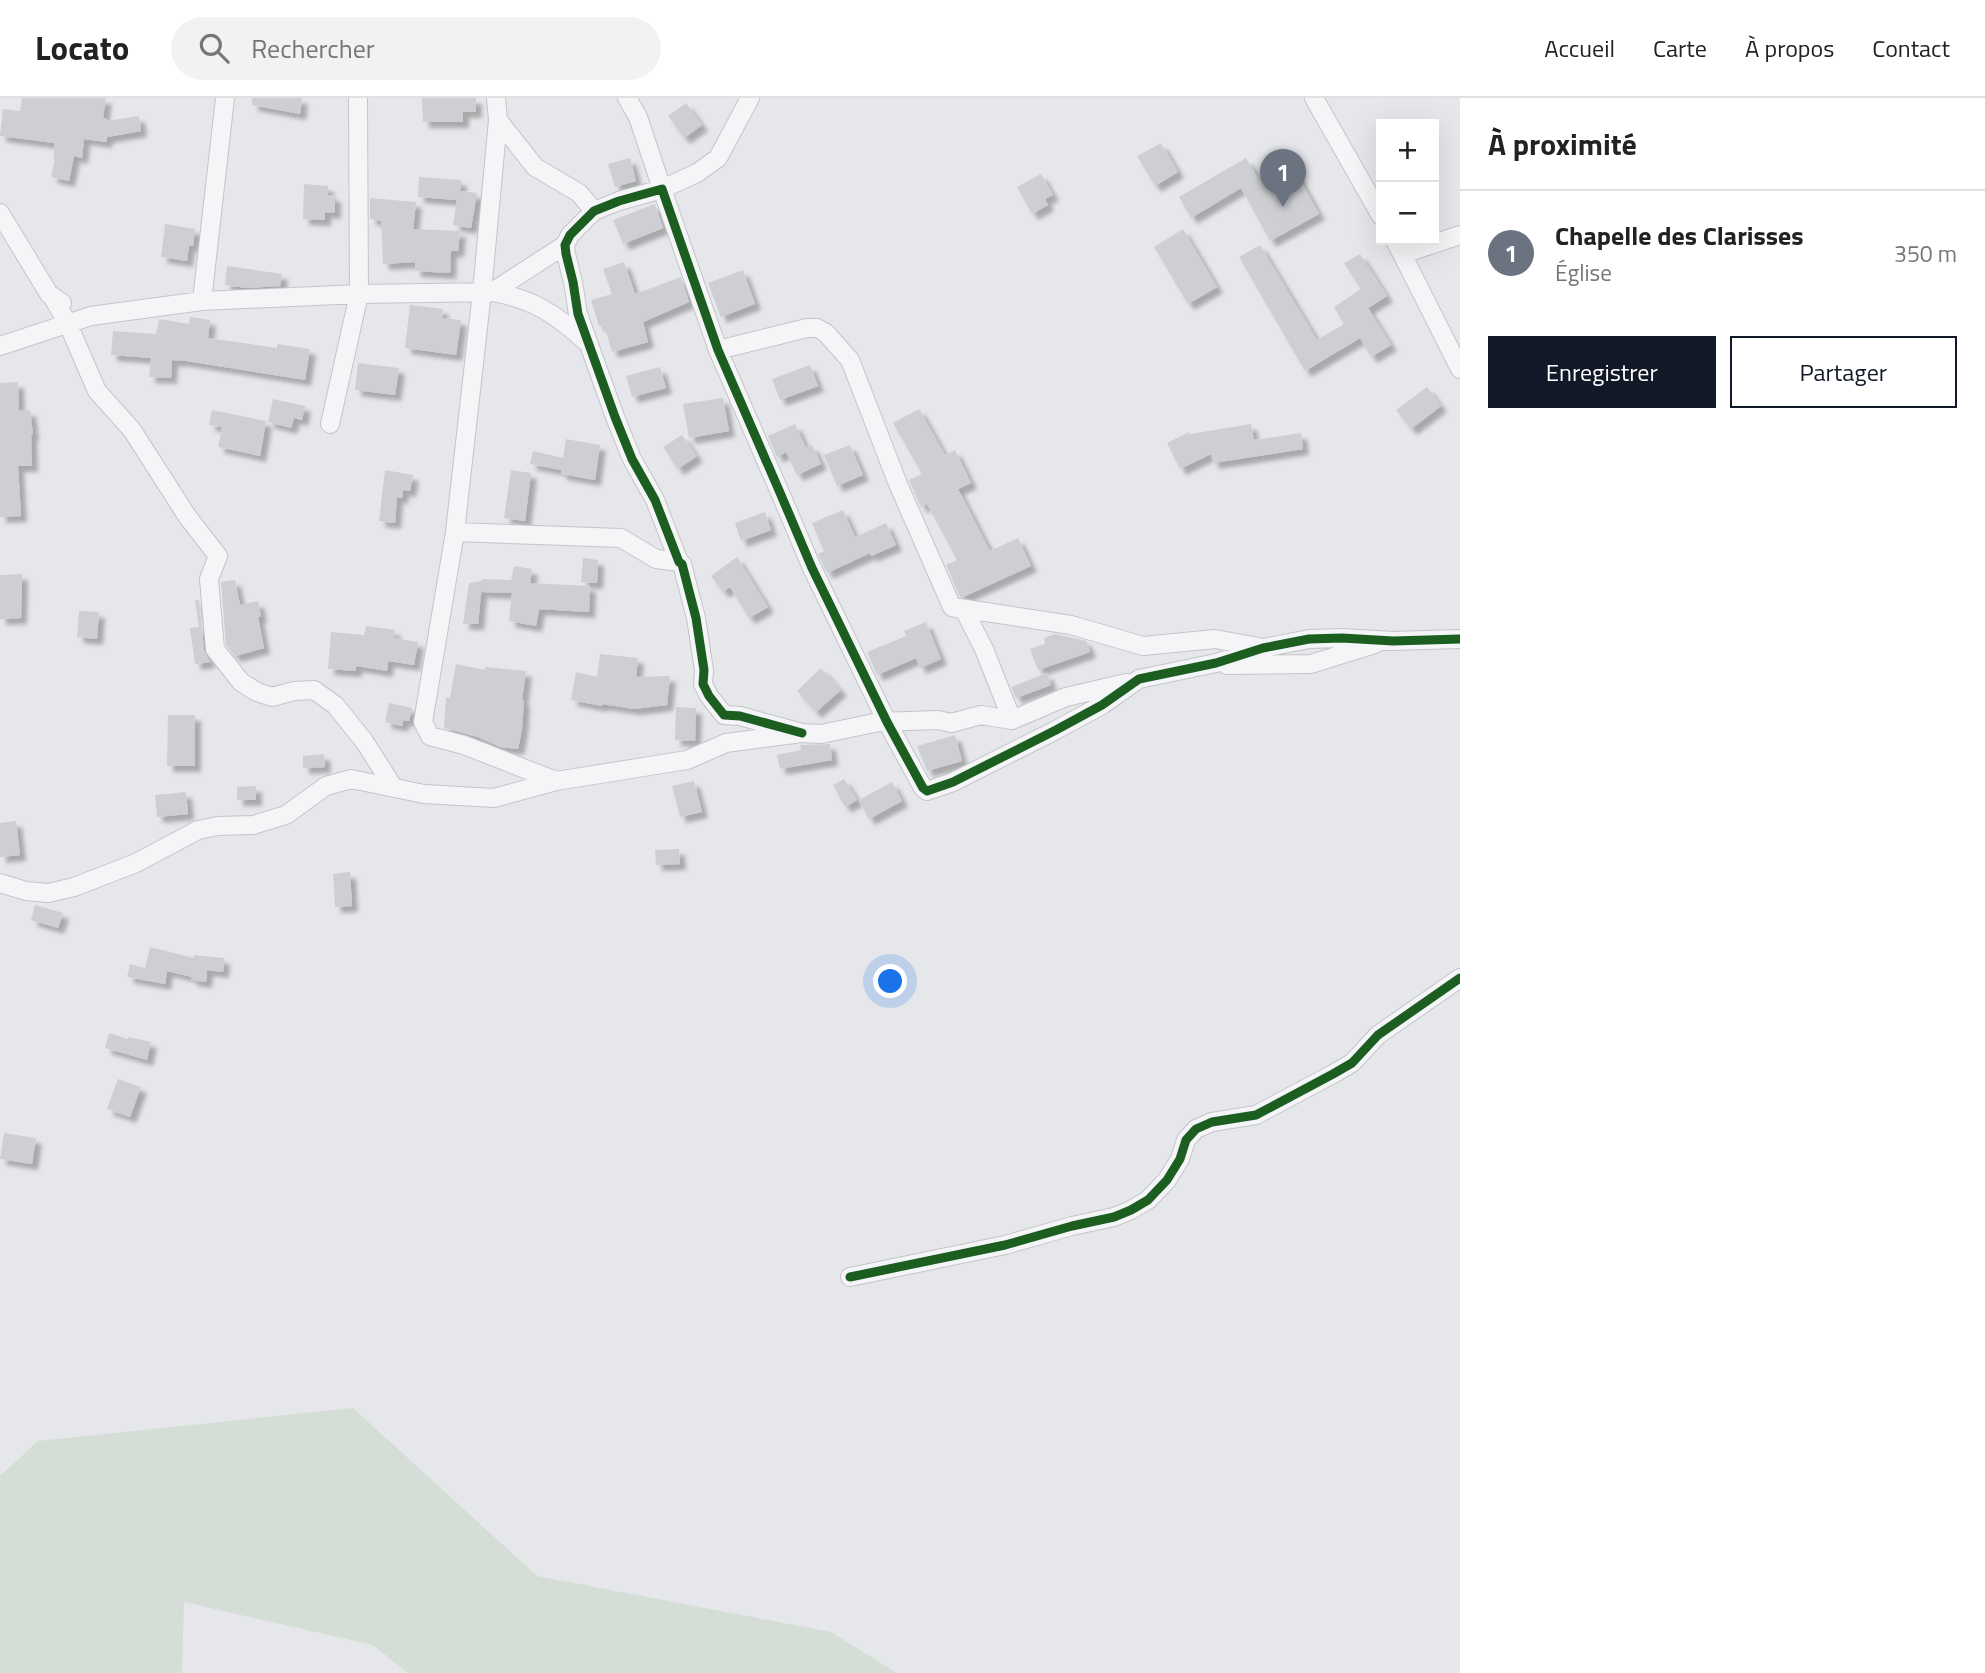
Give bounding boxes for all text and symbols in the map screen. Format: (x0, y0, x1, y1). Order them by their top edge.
search box (171, 17, 661, 80)
text: Locato (35, 23, 129, 73)
icon: search (195, 29, 233, 67)
text: Rechercher (251, 29, 375, 68)
text: Accueil (1544, 30, 1615, 66)
text: Carte (1653, 30, 1707, 66)
text: À propos (1745, 30, 1834, 66)
text: Contact (1872, 30, 1950, 66)
map controls (1376, 119, 1439, 245)
button: + (1376, 119, 1439, 182)
text: À proximité (1488, 121, 1637, 167)
pin: 1 (1260, 149, 1306, 207)
button: − (1376, 182, 1439, 245)
text: Chapelle des Clarisses (1555, 216, 1804, 255)
text: 1 (1505, 236, 1517, 271)
text: 350 m (1894, 236, 1957, 271)
text: Église (1555, 255, 1612, 290)
button: Enregistrer (1488, 336, 1716, 408)
button: Partager (1730, 336, 1957, 408)
your location (873, 964, 907, 998)

